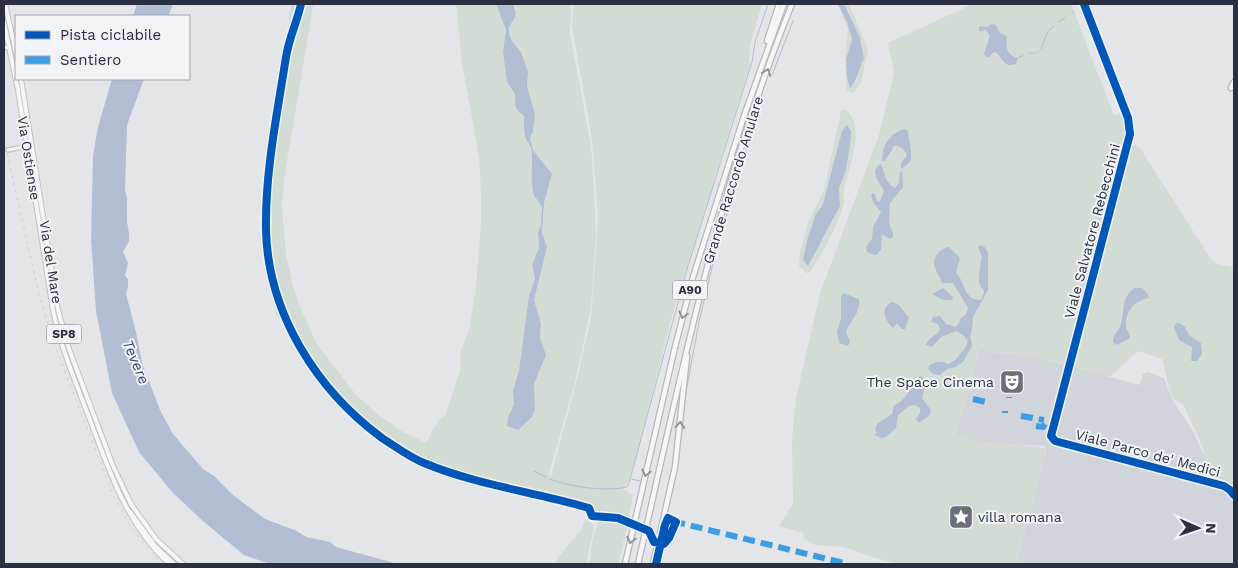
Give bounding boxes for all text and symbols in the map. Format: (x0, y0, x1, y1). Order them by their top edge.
legend (15, 15, 190, 80)
text: Pista ciclabile (60, 26, 161, 44)
text: Sentiero (60, 51, 121, 69)
one-way arrow (761, 68, 771, 77)
street label: Grande Raccordo Anulare (700, 94, 766, 266)
street label: Via Ostiense (14, 115, 44, 201)
street label: Viale Salvatore Rebecchini (1061, 142, 1123, 320)
street label: Via del Mare (37, 219, 65, 305)
road number: A90 (672, 280, 708, 300)
one-way arrow (678, 310, 689, 319)
road number: SP8 (46, 324, 82, 344)
water label: Tevere (119, 337, 153, 387)
theatre icon: The Space Cinema (999, 369, 1025, 395)
place label: The Space Cinema (867, 374, 994, 390)
one-way arrow (674, 421, 685, 429)
street label: Viale Parco de' Medici (1074, 426, 1222, 480)
one-way arrow (641, 469, 652, 477)
north arrow (1173, 503, 1223, 553)
place icon: villa romana (948, 504, 974, 530)
place label: villa romana (978, 509, 1062, 525)
text: N (1203, 523, 1219, 534)
one-way arrow (626, 536, 637, 545)

